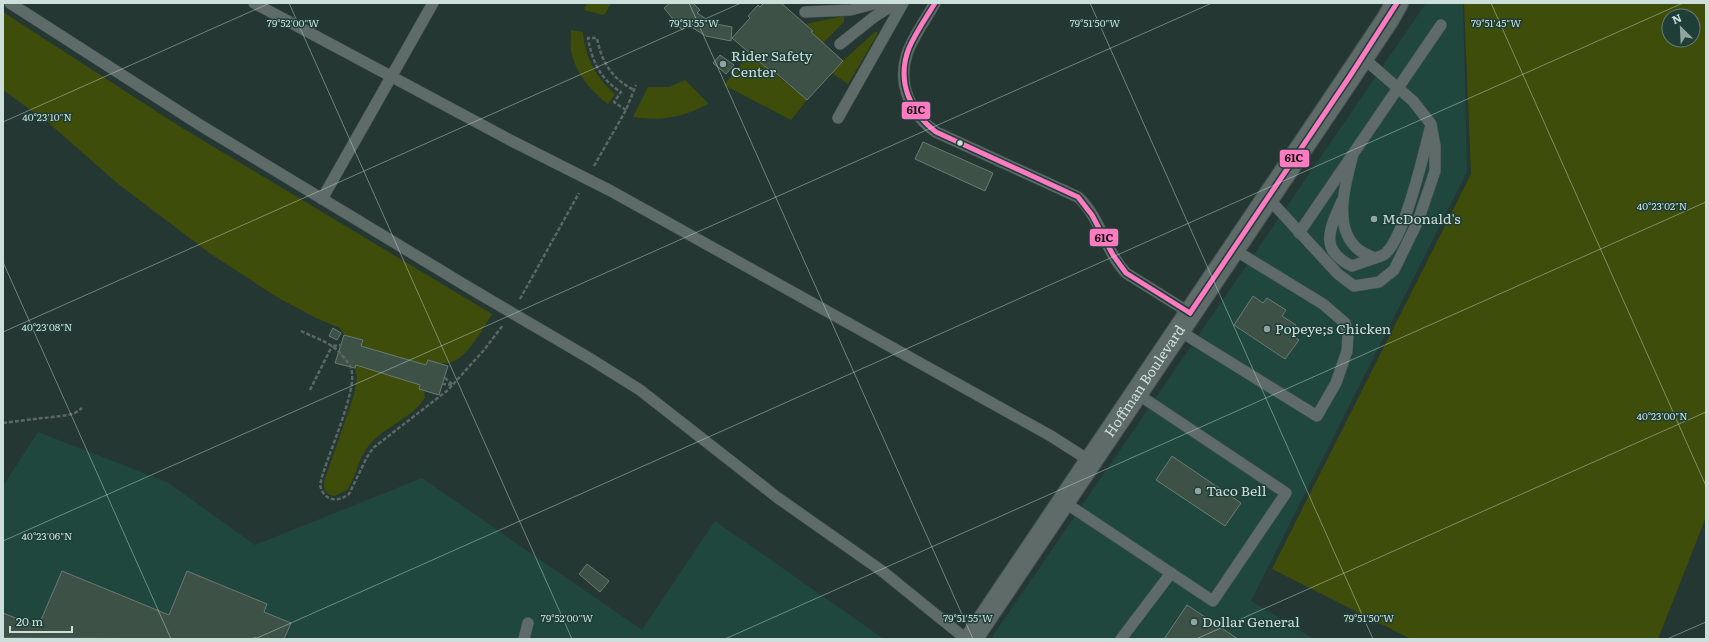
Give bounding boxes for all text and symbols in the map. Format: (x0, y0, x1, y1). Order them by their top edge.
north arrow (1661, 8, 1701, 48)
text: N (1669, 9, 1684, 27)
text: 79°52'00"W (267, 15, 319, 30)
text: 79°51'55"W (669, 15, 719, 30)
text: 79°51'50"W (1070, 15, 1120, 30)
text: 79°51'45"W (1471, 15, 1521, 30)
place label: Rider Safety Center (731, 45, 813, 81)
marker: Rider Safety Center (718, 59, 728, 69)
line badge: 61C (901, 101, 931, 120)
text: 61C (907, 101, 926, 117)
text: 40°23'10"N (22, 109, 72, 124)
unlabelled marker (955, 138, 965, 148)
line badge: 61C (1279, 149, 1310, 168)
text: 61C (1285, 149, 1304, 165)
text: 40°23'02"N (1637, 198, 1687, 213)
place label: McDonald's (1382, 208, 1461, 228)
marker: McDonald's (1369, 214, 1379, 224)
line badge: 61C (1089, 228, 1119, 247)
text: 61C (1095, 229, 1114, 245)
place label: Popeye;s Chicken (1275, 318, 1391, 338)
text: 40°23'08"N (22, 319, 72, 334)
street label: Hoffman Boulevard (1099, 320, 1189, 441)
marker: Popeye;s Chicken (1262, 324, 1272, 334)
text: 40°23'00"N (1636, 408, 1688, 423)
place label: Taco Bell (1206, 480, 1267, 500)
marker: Taco Bell (1193, 486, 1203, 496)
text: 40°23'06"N (22, 528, 72, 543)
scale bar (10, 608, 72, 634)
text: 79°52'00"W (541, 610, 593, 625)
text: 79°51'55"W (943, 610, 993, 625)
text: 79°51'50"W (1344, 610, 1394, 625)
place label: Dollar General (1202, 611, 1300, 631)
text: 20 m (16, 612, 43, 630)
marker: Dollar General (1189, 617, 1199, 627)

